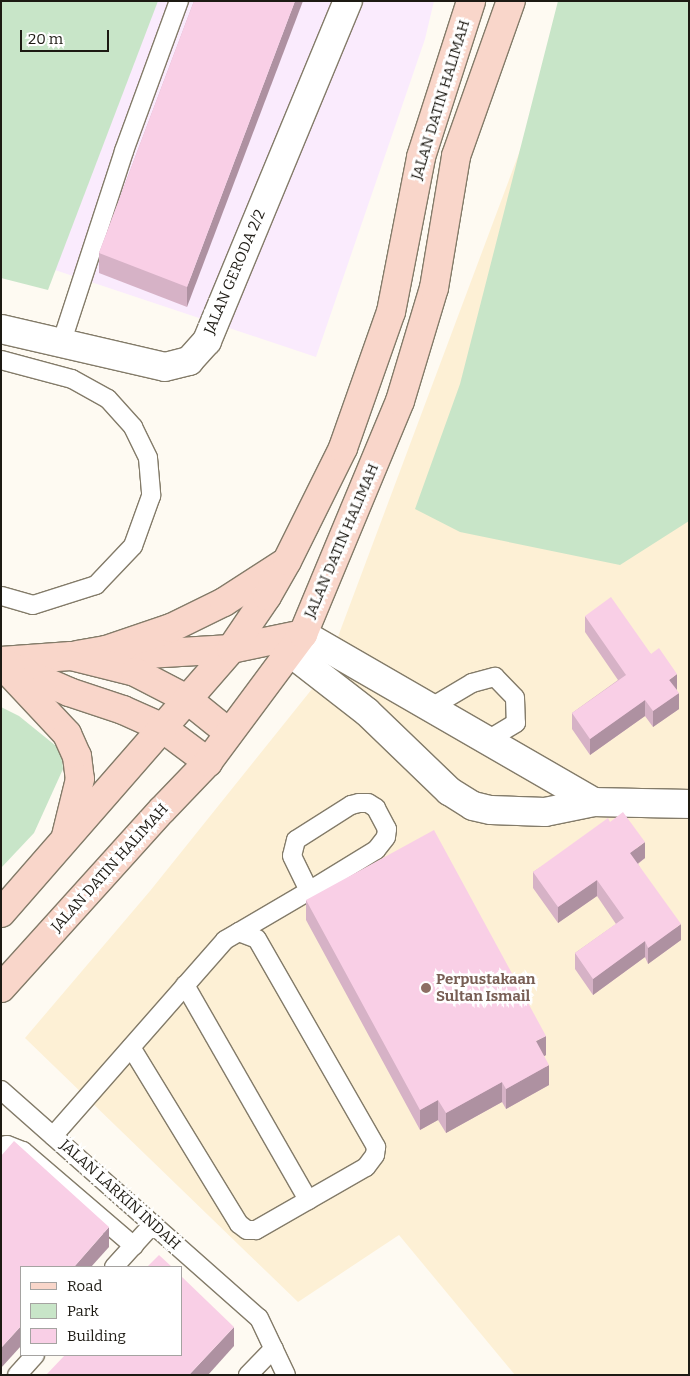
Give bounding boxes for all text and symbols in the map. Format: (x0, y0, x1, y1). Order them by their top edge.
street label: JALAN DATIN HALIMAH (408, 18, 474, 182)
scale bar (22, 20, 111, 52)
text: 20 m (28, 30, 63, 48)
street label: JALAN GERODA 2/2 (201, 207, 269, 337)
street label: JALAN DATIN HALIMAH (301, 461, 383, 621)
street label: JALAN DATIN HALIMAH (48, 800, 172, 936)
place label: Perpustakaan Sultan Ismail (436, 970, 535, 1005)
marker: Perpustakaan Sultan Ismail (420, 982, 432, 994)
street label: JALAN LARKIN INDAH (56, 1136, 184, 1254)
legend (20, 1266, 182, 1356)
text: Road (67, 1277, 102, 1295)
text: Park (67, 1302, 99, 1320)
text: Building (67, 1327, 126, 1345)

